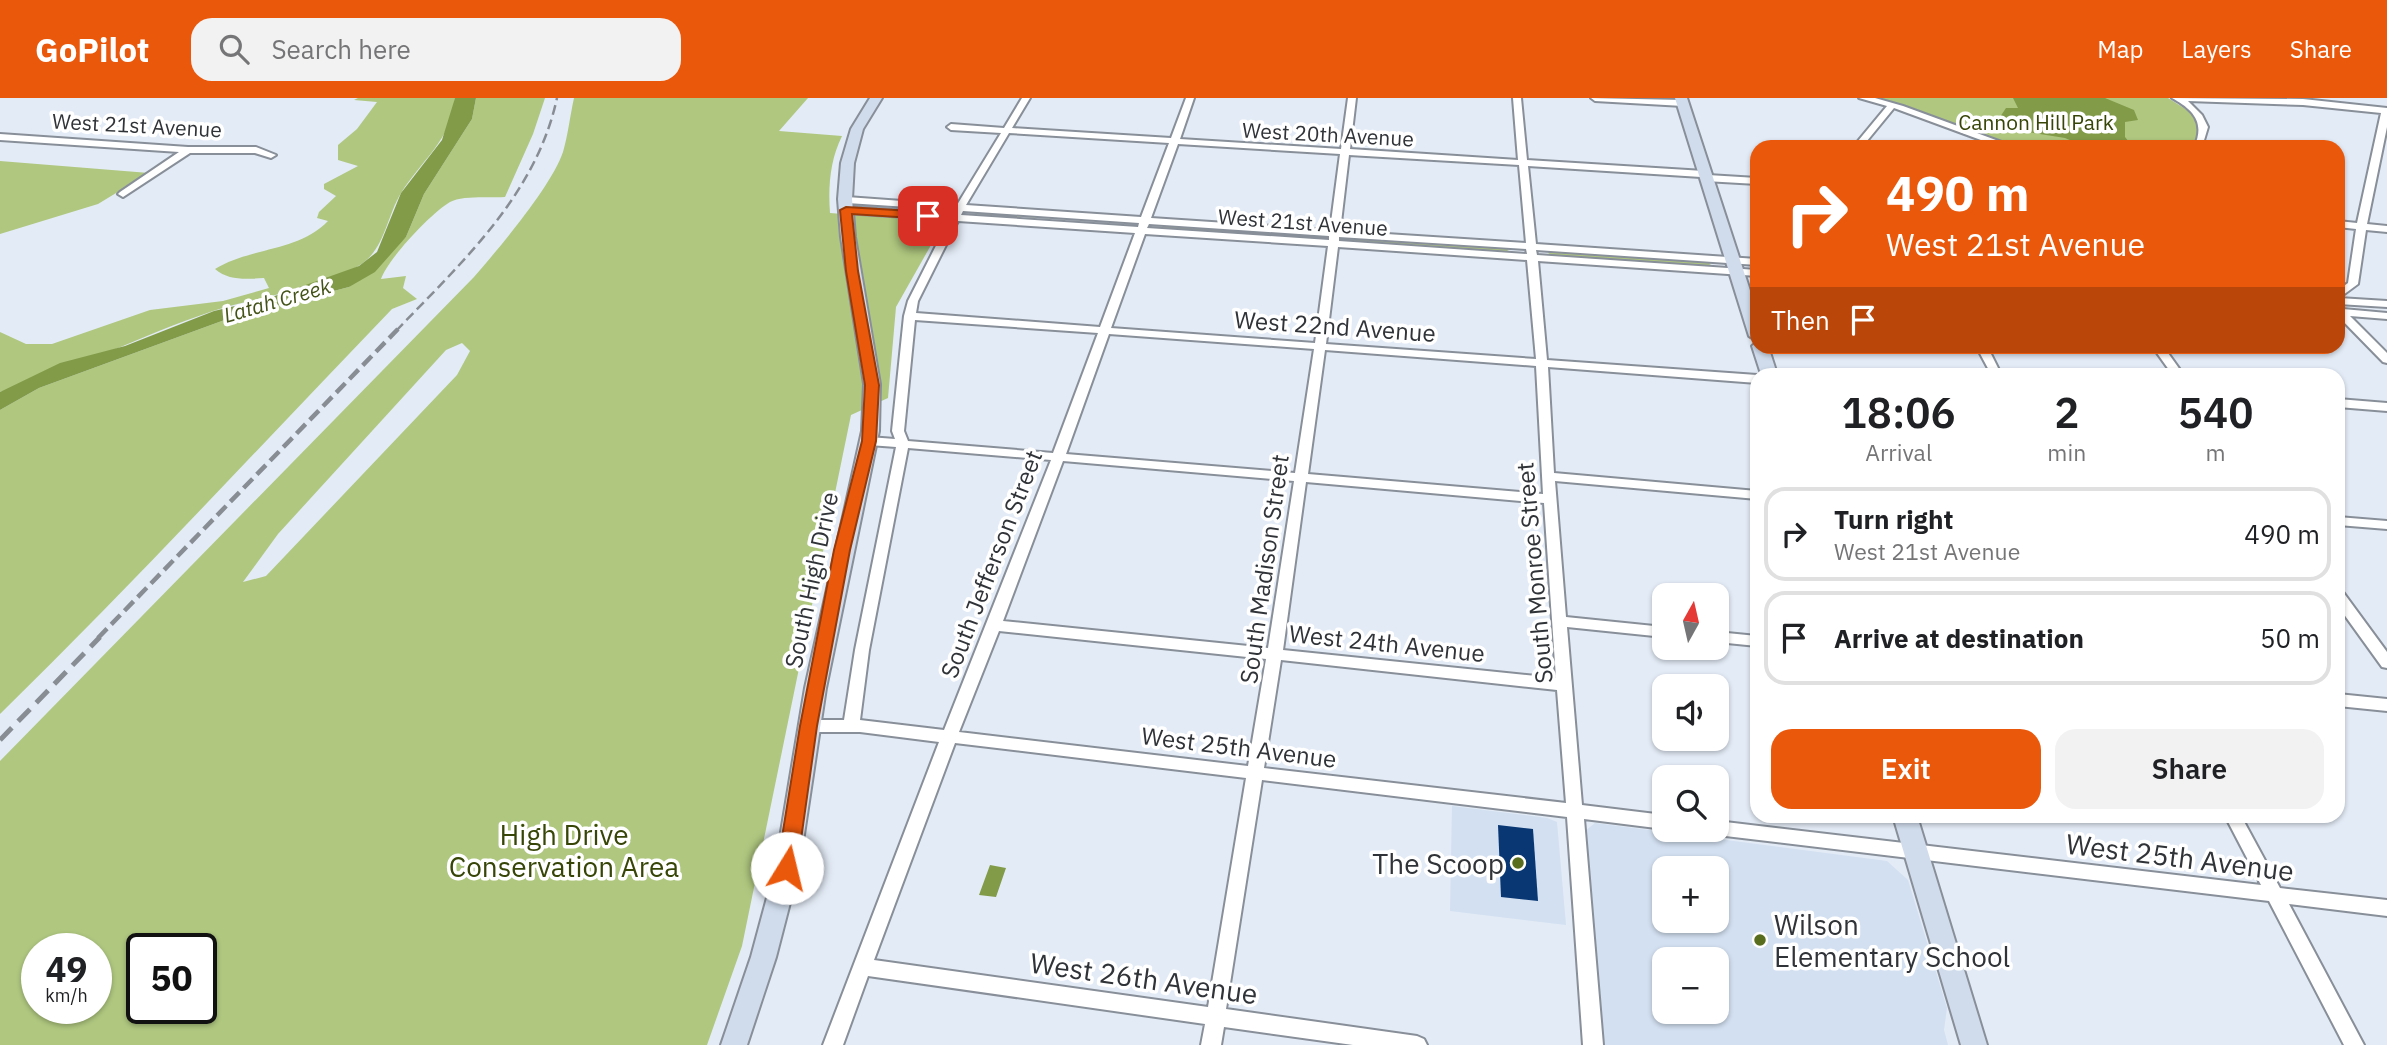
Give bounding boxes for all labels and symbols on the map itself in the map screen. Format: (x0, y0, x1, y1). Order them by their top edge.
street label: West 21st Avenue (51, 107, 223, 143)
park label: Cannon Hill Park (1958, 108, 2114, 136)
street label: West 20th Avenue (1241, 116, 1415, 152)
pin (898, 186, 958, 246)
street label: West 21st Avenue (1217, 202, 1389, 242)
water label: Latah Creek (220, 271, 335, 329)
street label: West 22nd Avenue (1233, 303, 1437, 349)
street label: South Jefferson Street (933, 445, 1049, 683)
street label: South Madison Street (1232, 452, 1296, 686)
street label: South Monroe Street (1508, 461, 1560, 685)
street label: South High Drive (777, 489, 845, 671)
north arrow (1652, 583, 1729, 660)
street label: West 24th Avenue (1288, 617, 1486, 669)
street label: West 25th Avenue (1140, 719, 1338, 775)
park label: High Drive Conservation Area (449, 816, 679, 885)
street label: West 25th Avenue (2064, 825, 2296, 889)
position arrow (750, 831, 824, 905)
place label: The Scoop (1372, 845, 1504, 882)
marker: The Scoop (1510, 855, 1526, 871)
place label: Wilson Elementary School (1774, 906, 2010, 975)
marker: Wilson Elementary School (1752, 932, 1768, 948)
speed limit sign: 50 (126, 933, 217, 1024)
street label: West 26th Avenue (1028, 944, 1260, 1012)

